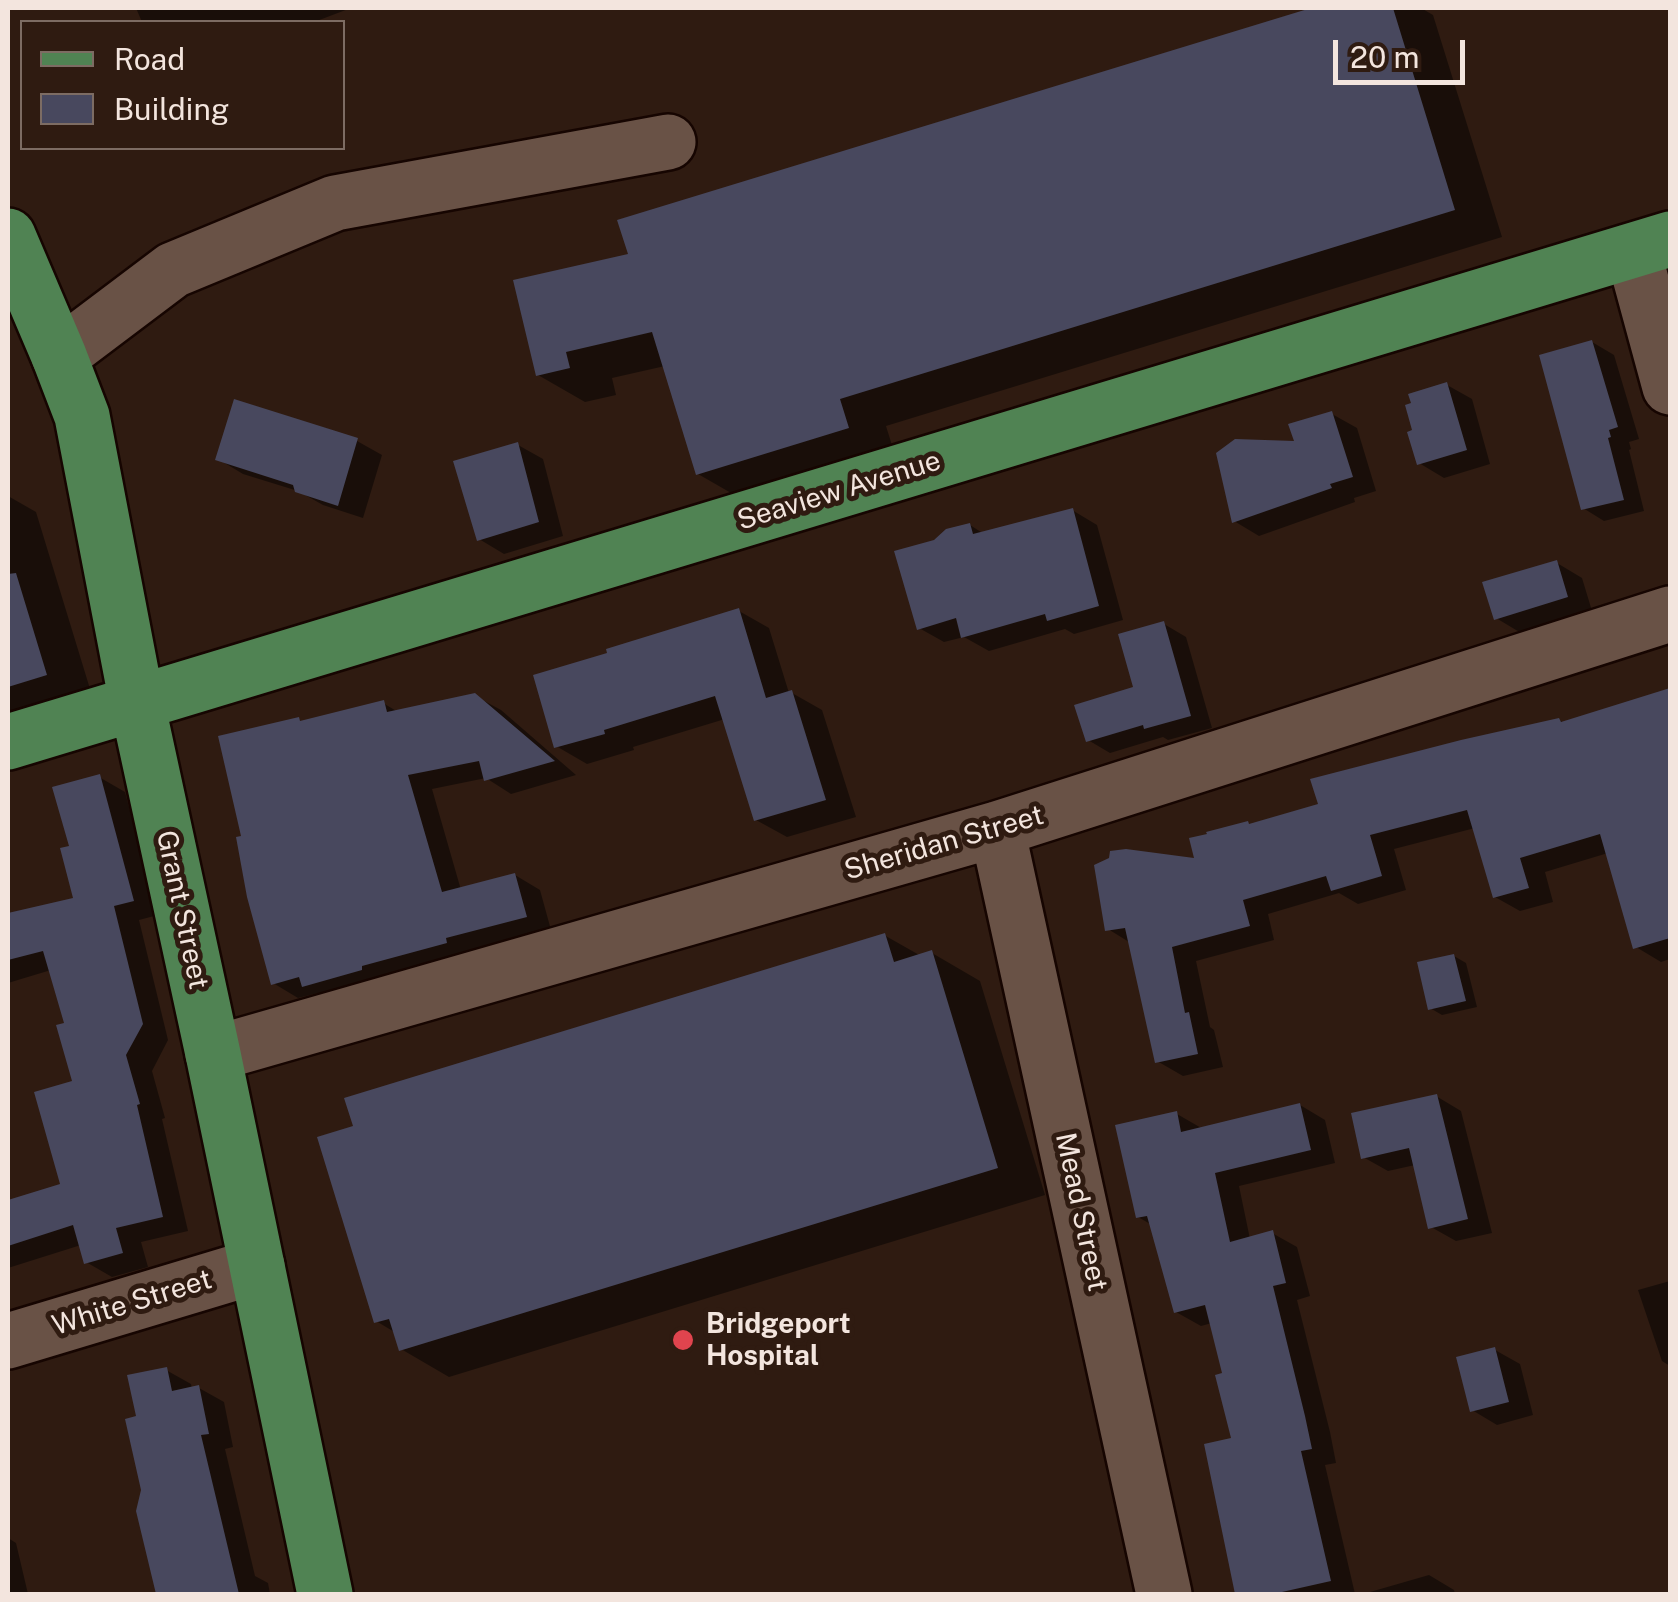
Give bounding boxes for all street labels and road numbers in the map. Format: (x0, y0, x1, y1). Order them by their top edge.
street label: Seaview Avenue (733, 444, 945, 538)
street label: Sheridan Street (841, 799, 1047, 887)
street label: Grant Street (149, 828, 215, 992)
street label: Mead Street (1048, 1130, 1114, 1294)
street label: White Street (48, 1263, 216, 1343)

